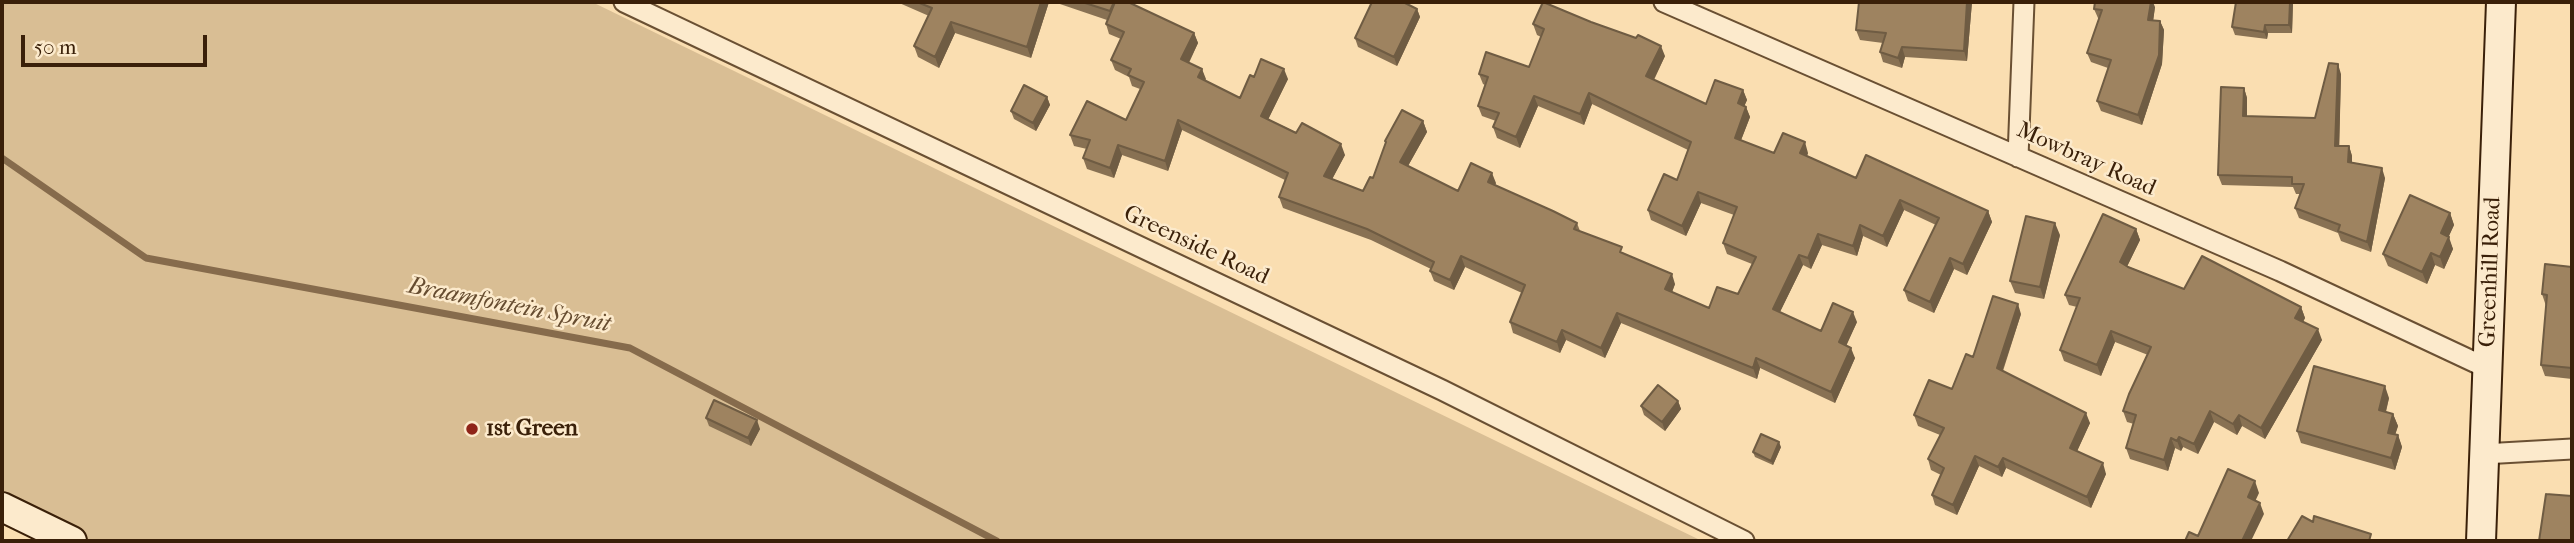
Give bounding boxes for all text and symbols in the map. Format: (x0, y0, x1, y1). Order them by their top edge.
scale bar (24, 21, 210, 65)
text: 50 m (34, 35, 77, 59)
street label: Mowbray Road (2012, 117, 2160, 203)
street label: Greenhill Road (2475, 196, 2507, 348)
street label: Greenside Road (1119, 200, 1273, 292)
water label: Braamfontein Spruit (405, 272, 613, 340)
place label: 1st Green (486, 415, 578, 443)
marker: 1st Green (464, 421, 480, 437)

